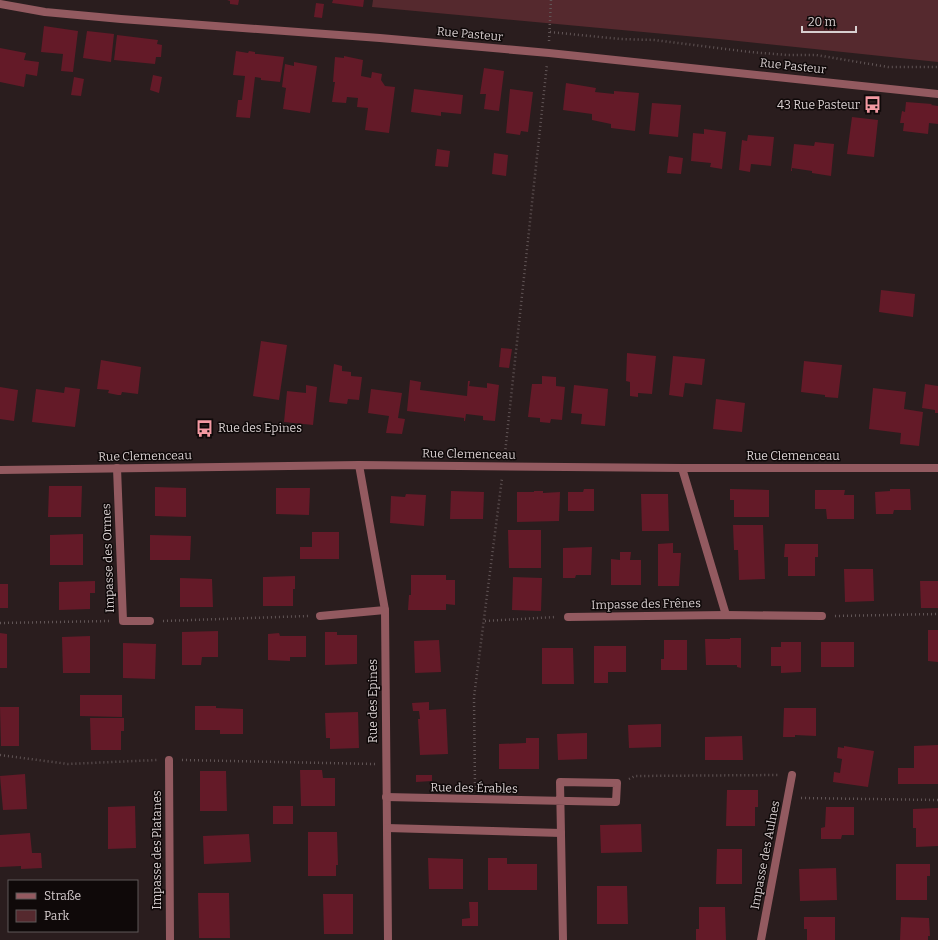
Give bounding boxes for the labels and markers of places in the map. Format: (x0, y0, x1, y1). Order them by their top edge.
bus stop icon: 43 Rue Pasteur (863, 95, 883, 115)
place label: 43 Rue Pasteur (777, 98, 861, 112)
bus stop icon: Rue des Epines (195, 418, 215, 438)
place label: Rue des Epines (218, 421, 302, 435)

